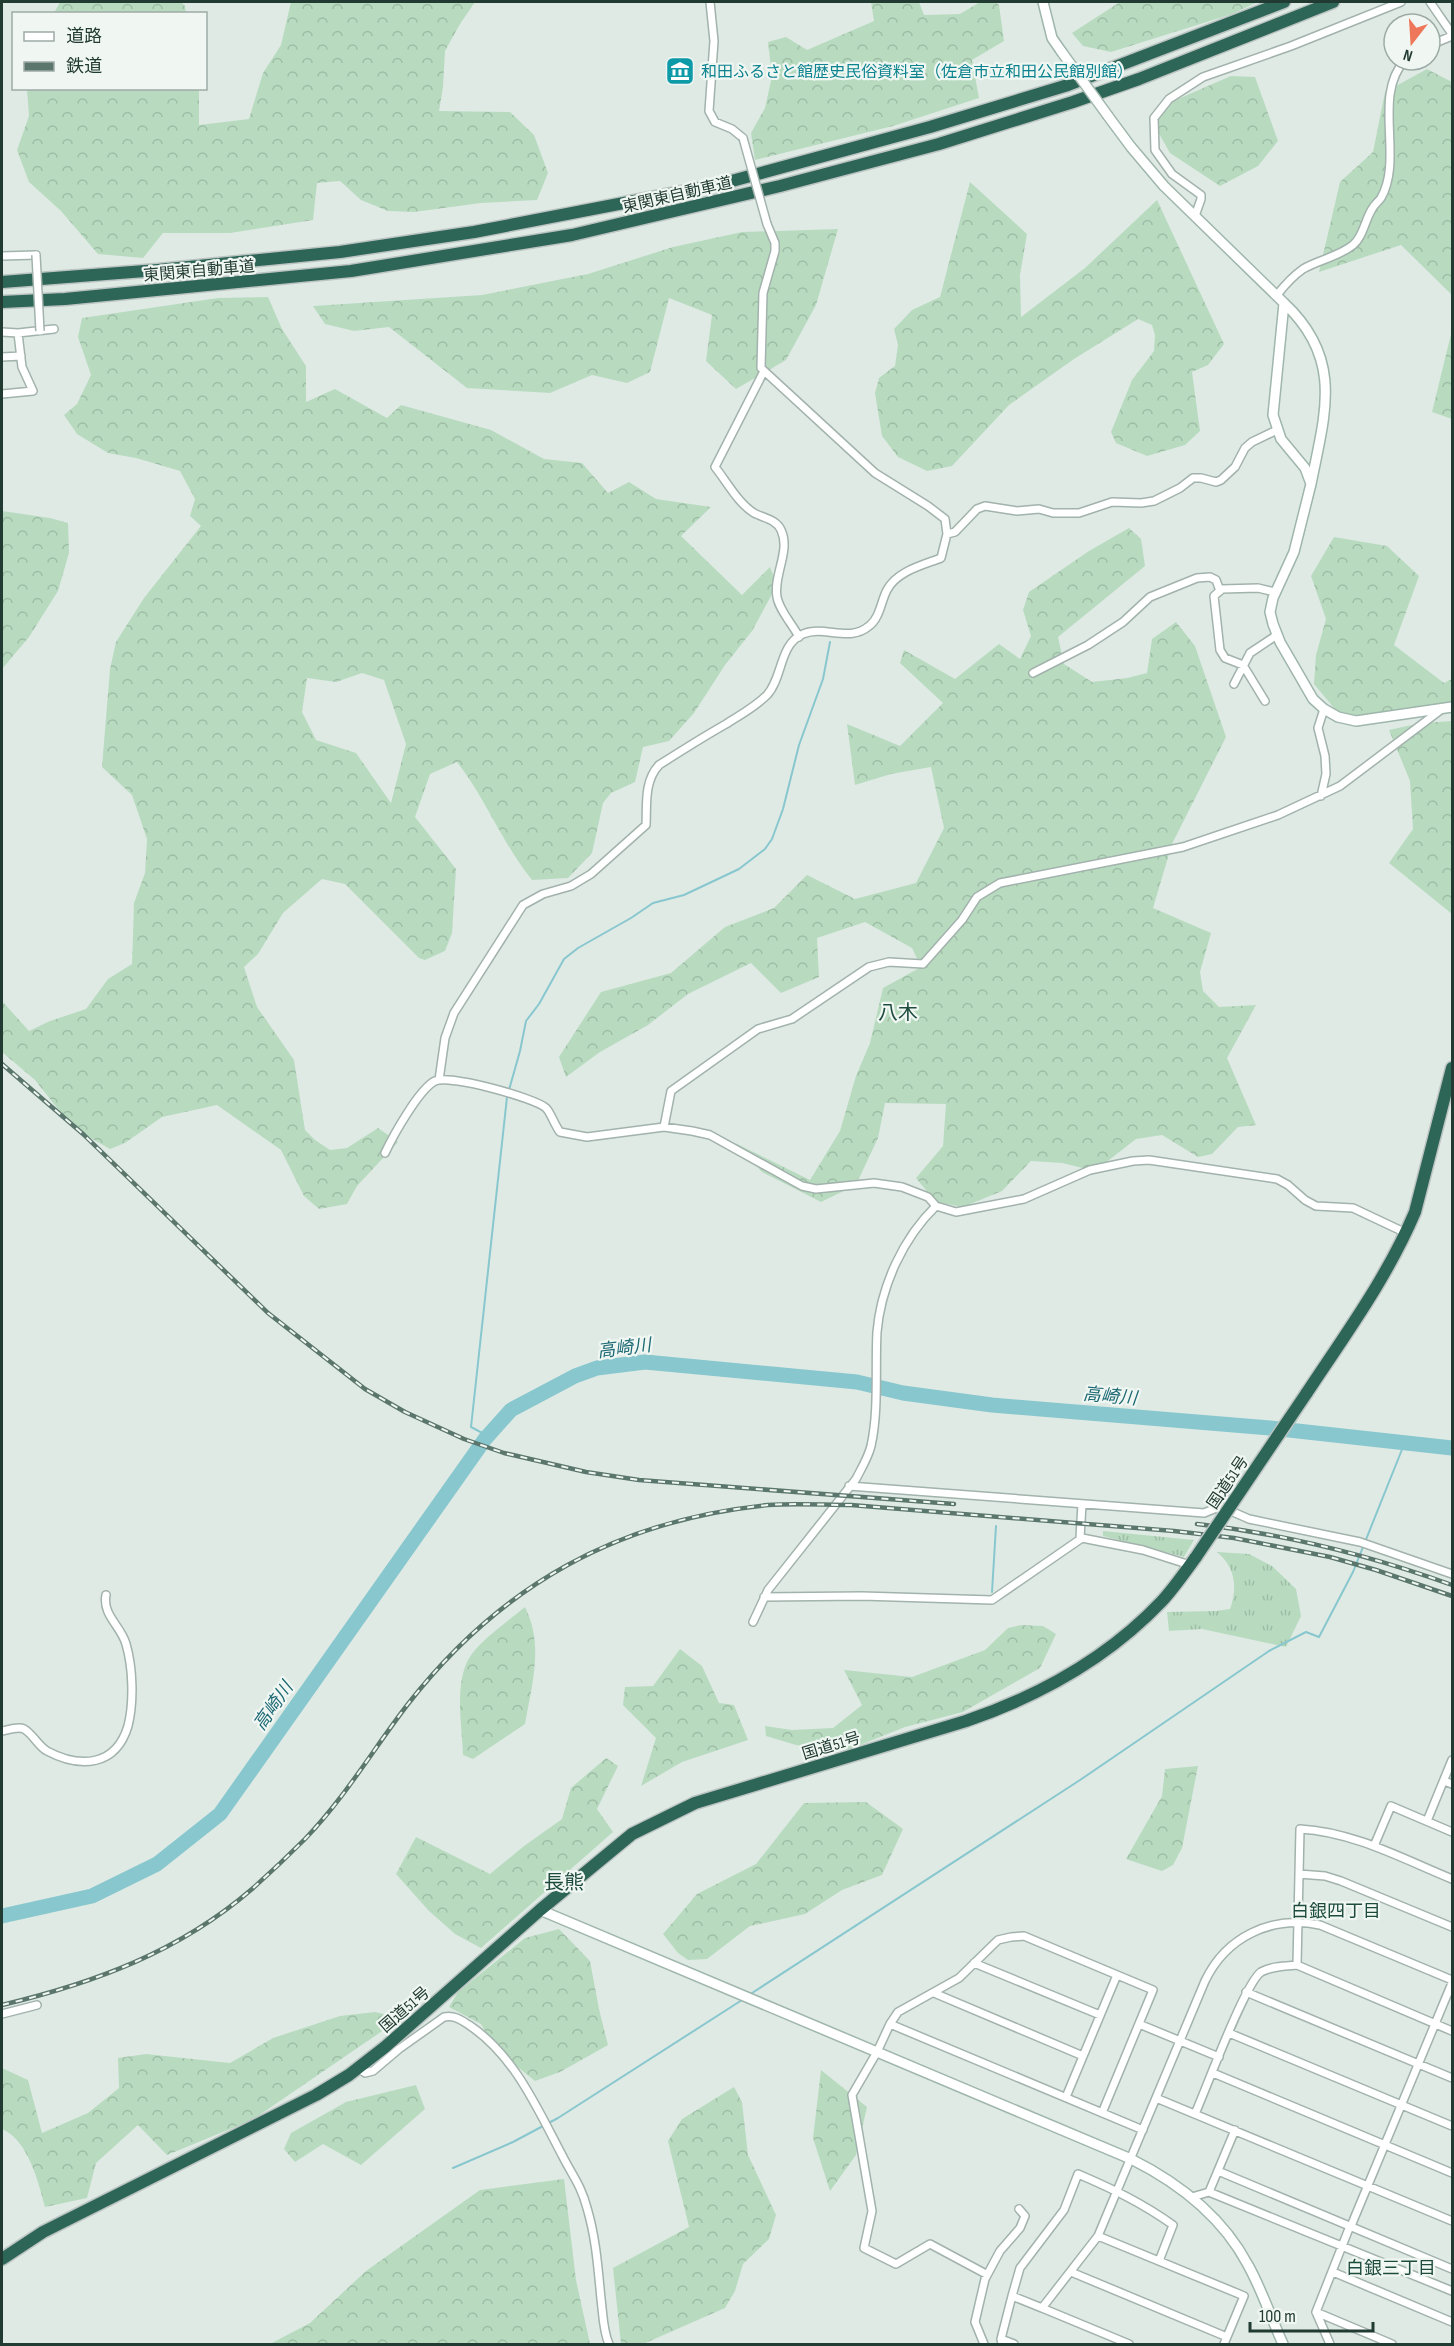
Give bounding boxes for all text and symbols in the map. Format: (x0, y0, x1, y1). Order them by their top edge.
legend (12, 12, 207, 90)
north arrow (1382, 12, 1442, 72)
text: 道路 (66, 26, 102, 47)
text: N (1401, 45, 1415, 65)
museum icon: 和田ふるさと館歴史民俗資料室（佐倉市立和田公民館別館） (664, 55, 696, 87)
text: 鉄道 (66, 56, 102, 77)
place label: 和田ふるさと館歴史民俗資料室（佐倉市立和田公民館別館） (701, 63, 1133, 82)
street label: 東関東自動車道 (621, 174, 734, 217)
street label: 東関東自動車道 (143, 257, 256, 286)
district label: 八木 (878, 1001, 918, 1025)
water label: 高崎川 (596, 1335, 654, 1362)
water label: 高崎川 (1082, 1384, 1140, 1409)
street label: 国道51号 (1204, 1453, 1253, 1513)
water label: 高崎川 (249, 1677, 299, 1734)
street label: 国道51号 (800, 1729, 863, 1764)
district label: 長熊 (544, 1871, 584, 1895)
district label: 白銀四丁目 (1291, 1901, 1381, 1922)
street label: 国道51号 (376, 1983, 434, 2037)
district label: 白銀三丁目 (1346, 2258, 1436, 2279)
scale bar (1250, 2295, 1373, 2333)
text: 100 m (1259, 2306, 1296, 2327)

